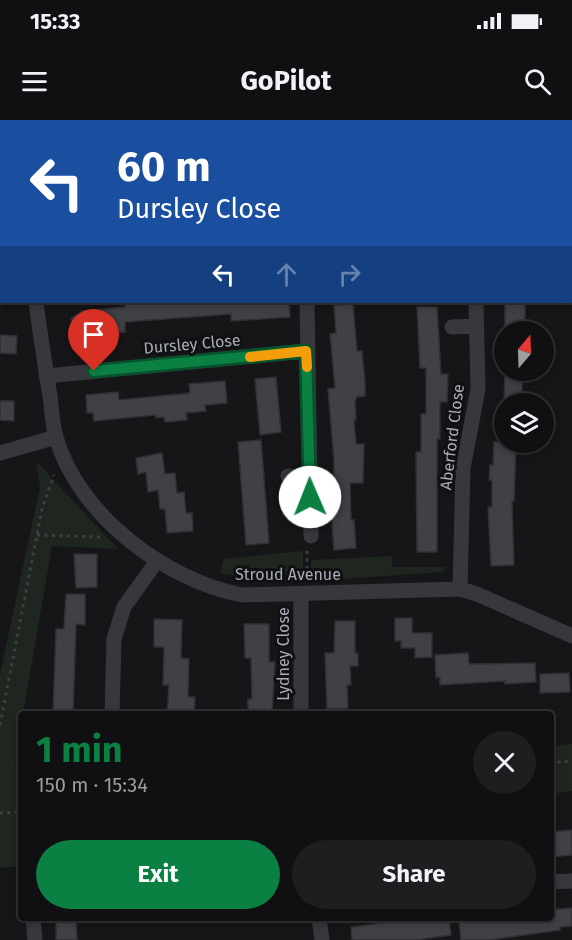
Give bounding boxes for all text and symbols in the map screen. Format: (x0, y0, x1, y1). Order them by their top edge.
text: 15:33 (30, 8, 81, 35)
icon: menu (18, 65, 51, 98)
text: GoPilot (240, 65, 332, 97)
icon: search (521, 65, 554, 98)
text: 60 m (117, 142, 211, 192)
icon: left (18, 144, 96, 222)
text: Dursley Close (117, 193, 281, 225)
icon: left (207, 258, 240, 291)
icon: ahead (270, 258, 303, 291)
icon: right (333, 258, 366, 291)
pin (68, 309, 119, 371)
icon: arrive (77, 318, 110, 351)
north arrow (494, 321, 554, 381)
map controls (494, 321, 554, 453)
street label: Dursley Close (143, 330, 241, 358)
street label: Aberford Close (436, 383, 468, 491)
button: layers (494, 393, 554, 453)
position arrow (278, 465, 342, 529)
street label: Stroud Avenue (235, 565, 341, 584)
street label: Lydney Close (274, 607, 293, 701)
text: 1 min (36, 728, 123, 772)
button: close (473, 731, 536, 794)
text: 150 m · 15:34 (36, 773, 148, 797)
button: Exit (36, 840, 280, 909)
button: Share (292, 840, 536, 909)

